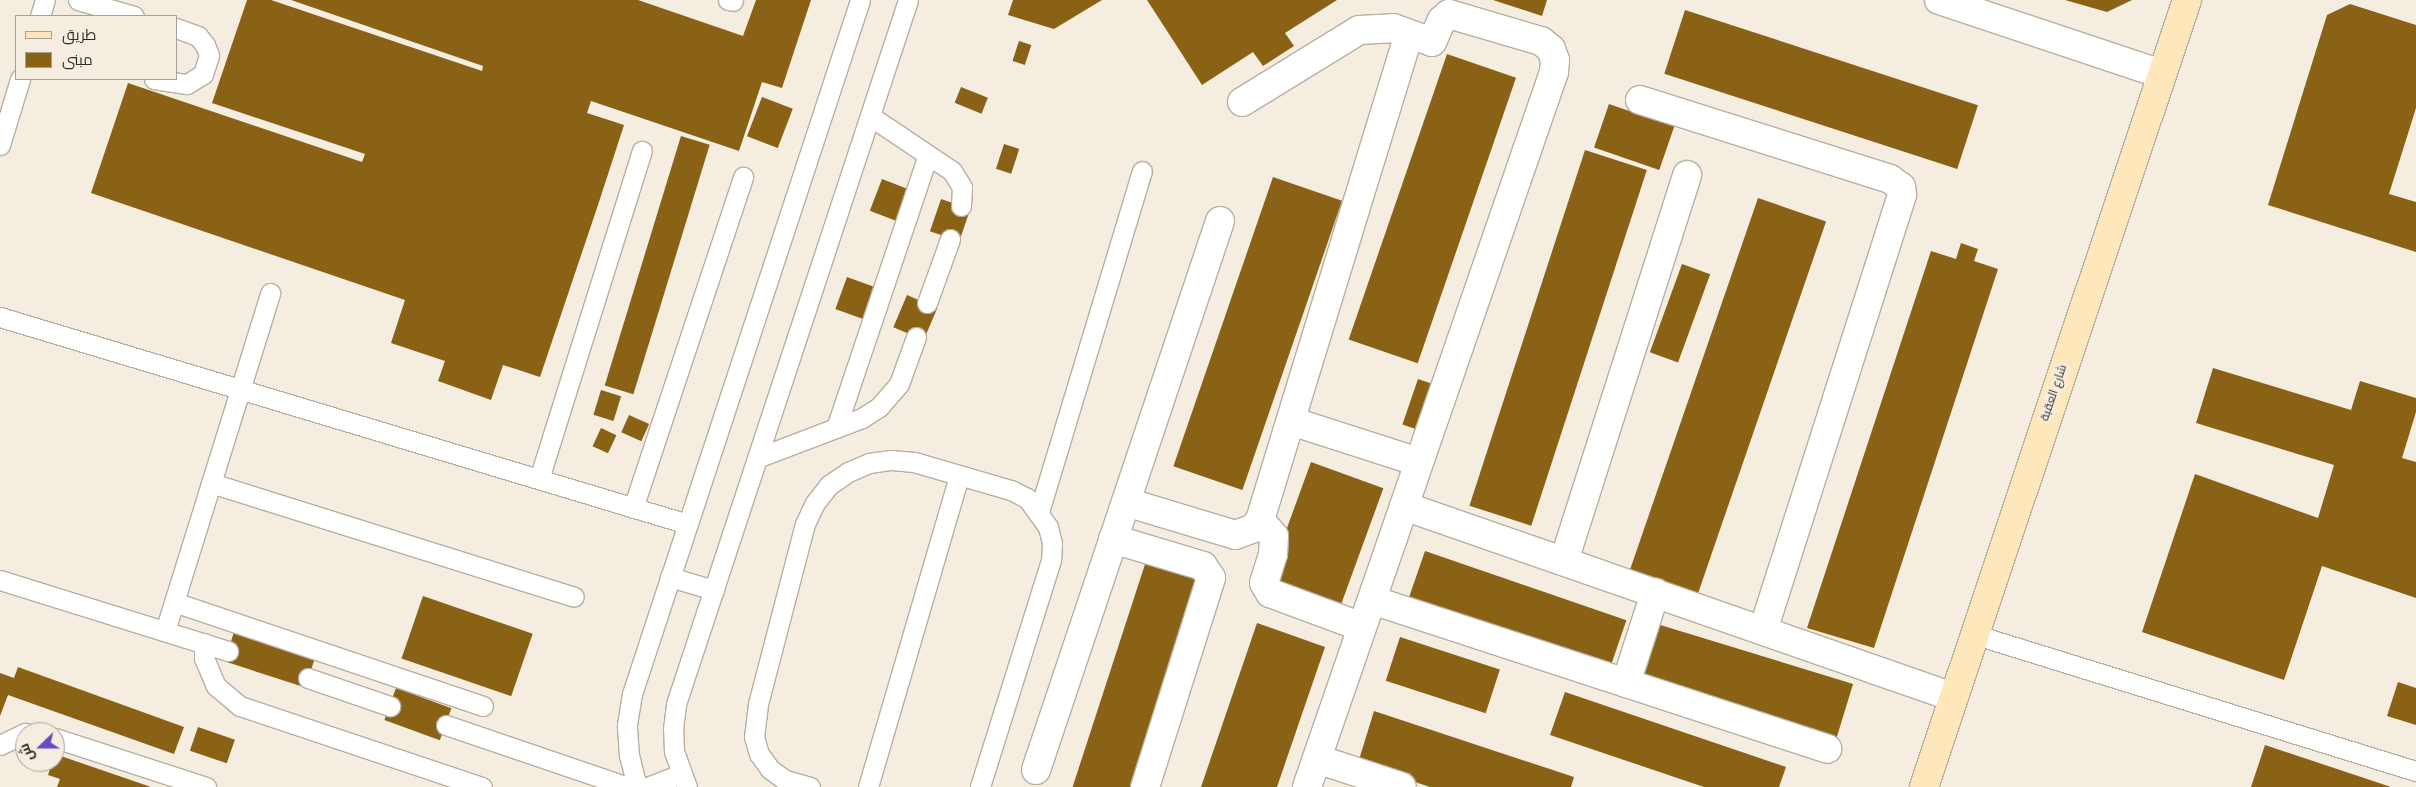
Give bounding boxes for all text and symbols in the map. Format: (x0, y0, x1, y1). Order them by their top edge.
legend (15, 15, 178, 80)
text: طريق (62, 25, 96, 45)
text: مبنى (62, 50, 93, 70)
street label: شارع العقبة (2038, 363, 2070, 423)
north arrow (15, 722, 65, 772)
text: ش (14, 741, 39, 764)

